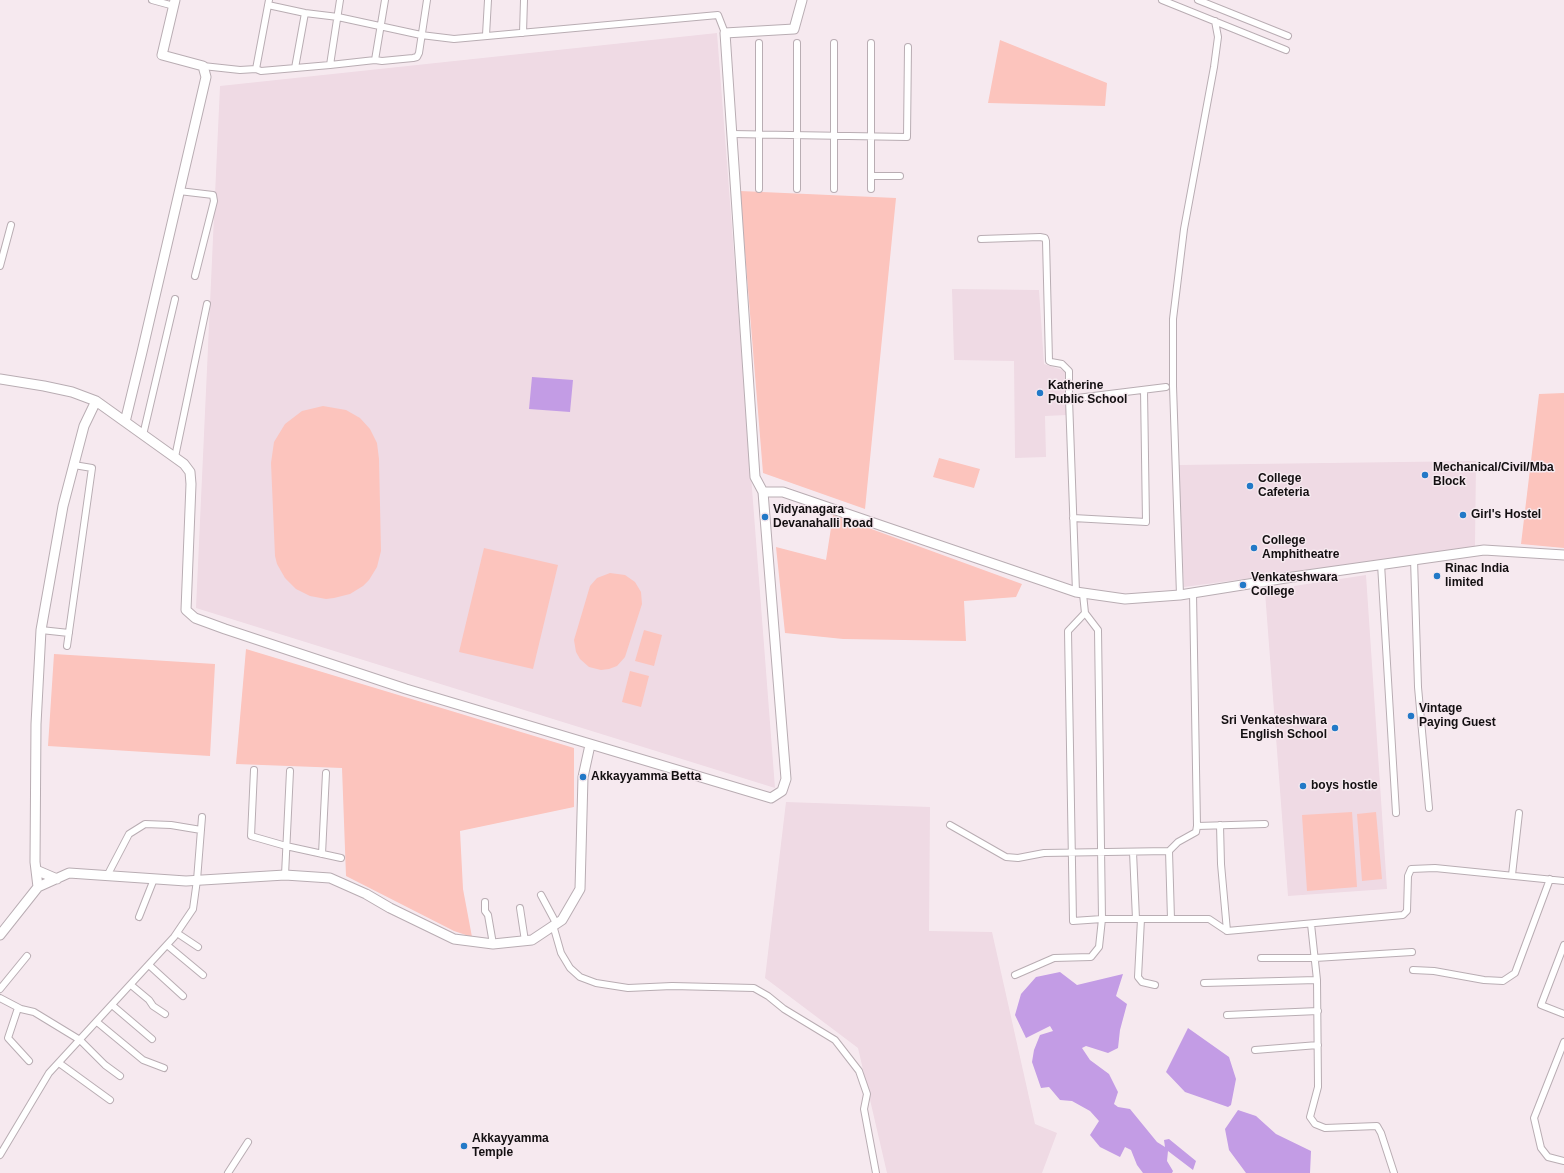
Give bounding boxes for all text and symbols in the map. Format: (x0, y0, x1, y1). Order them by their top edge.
place label: Katherine Public School (1048, 379, 1127, 407)
marker: Katherine Public School (1035, 388, 1045, 398)
place label: Mechanical/Civil/Mba Block (1433, 461, 1554, 489)
marker: Mechanical/Civil/Mba Block (1420, 470, 1430, 480)
place label: College Cafeteria (1258, 472, 1309, 500)
marker: College Cafeteria (1245, 481, 1255, 491)
place label: Vidyanagara Devanahalli Road (773, 503, 873, 531)
place label: Girl's Hostel (1471, 508, 1541, 522)
marker: Girl's Hostel (1458, 510, 1468, 520)
marker: Vidyanagara Devanahalli Road (760, 512, 770, 522)
place label: College Amphitheatre (1262, 534, 1339, 562)
marker: College Amphitheatre (1249, 543, 1259, 553)
place label: Rinac India limited (1445, 562, 1509, 590)
place label: Venkateshwara College (1251, 571, 1338, 599)
marker: Rinac India limited (1432, 571, 1442, 581)
marker: Venkateshwara College (1238, 580, 1248, 590)
place label: Vintage Paying Guest (1419, 702, 1496, 730)
marker: Vintage Paying Guest (1406, 711, 1416, 721)
place label: Sri Venkateshwara English School (1221, 714, 1327, 742)
marker: Sri Venkateshwara English School (1330, 723, 1340, 733)
place label: Akkayyamma Betta (591, 770, 701, 784)
marker: Akkayyamma Betta (578, 772, 588, 782)
place label: boys hostle (1311, 779, 1378, 793)
marker: boys hostle (1298, 781, 1308, 791)
place label: Akkayyamma Temple (472, 1132, 549, 1160)
marker: Akkayyamma Temple (459, 1141, 469, 1151)

